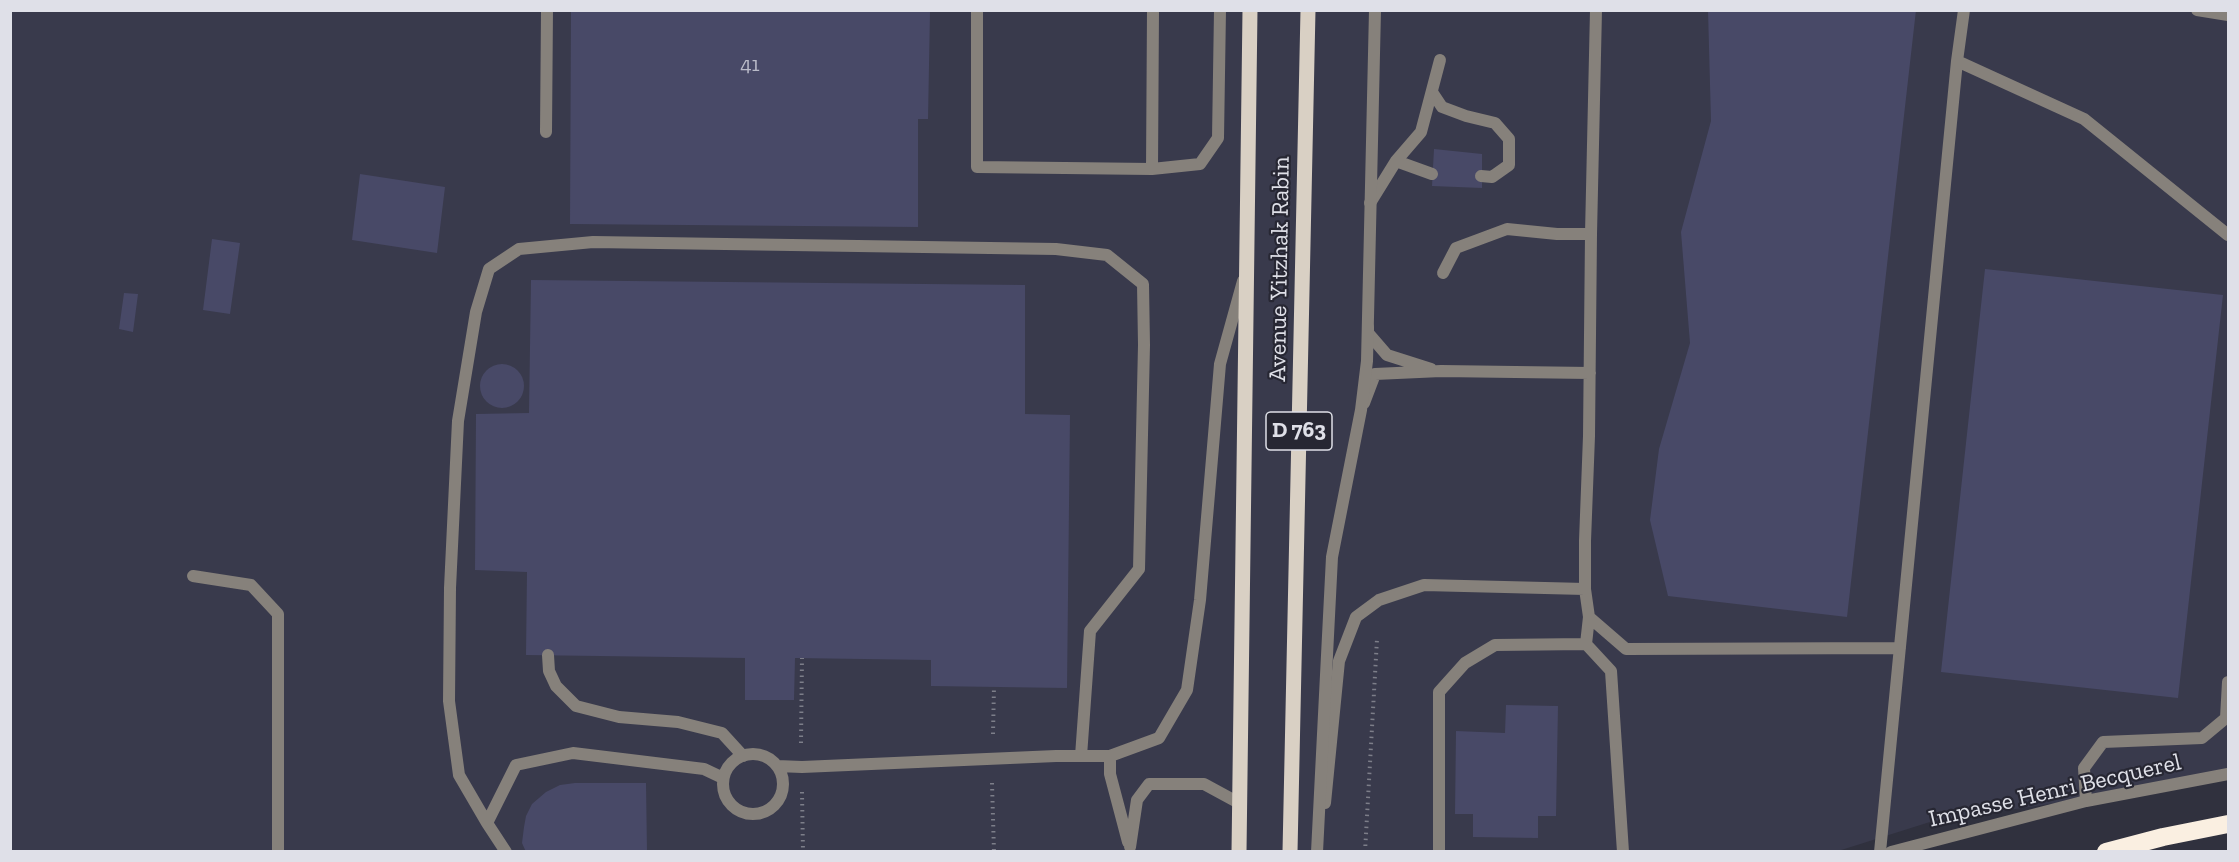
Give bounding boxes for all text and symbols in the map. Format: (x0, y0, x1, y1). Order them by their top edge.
house number: 41 (740, 52, 760, 78)
street label: Avenue Yitzhak Rabin (1264, 156, 1296, 382)
road number: D 763 (1266, 412, 1332, 450)
street label: Impasse Henri Becquerel (1926, 748, 2184, 834)

